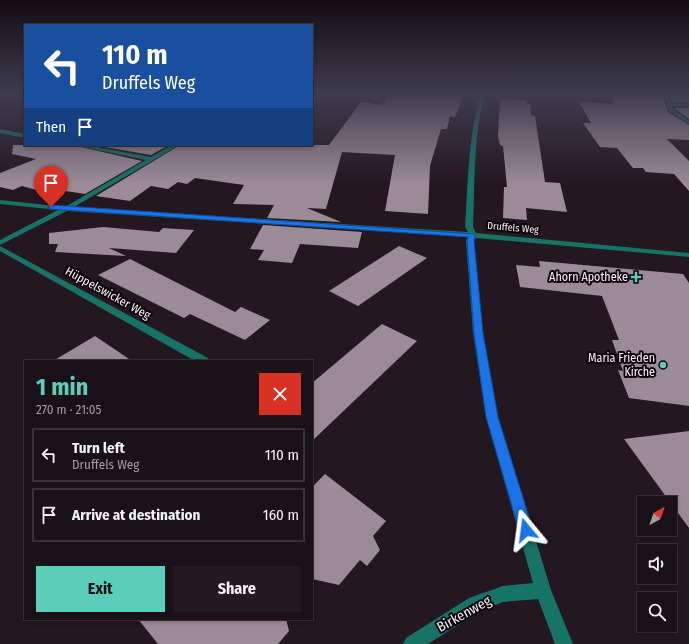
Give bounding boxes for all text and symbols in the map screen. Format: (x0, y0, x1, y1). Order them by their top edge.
text: 110 m (102, 38, 168, 71)
icon: left (36, 40, 88, 92)
text: Druffels Weg (102, 72, 195, 94)
icon: arrive (74, 116, 96, 138)
text: Then (36, 118, 66, 136)
pin (34, 166, 68, 207)
icon: arrive (40, 172, 62, 194)
street label: Druffels Weg (487, 220, 540, 236)
street label: Hüppelswicker Weg (63, 264, 153, 322)
place label: Ahorn Apotheke (549, 270, 628, 284)
marker: Ahorn Apotheke (631, 272, 641, 282)
place label: Maria Frieden Kirche (588, 351, 655, 379)
marker: Maria Frieden Kirche (658, 360, 668, 370)
text: 1 min (36, 373, 88, 401)
button: close (259, 373, 301, 415)
text: 270 m · 21:05 (36, 402, 101, 417)
text: Turn left (72, 439, 125, 457)
icon: left (38, 444, 60, 466)
text: 110 m (265, 446, 299, 464)
text: Druffels Weg (72, 457, 139, 472)
north arrow (637, 496, 677, 536)
map controls (637, 496, 677, 632)
icon: arrive (38, 504, 60, 526)
text: Arrive at destination (72, 506, 200, 524)
text: 160 m (263, 506, 299, 524)
position arrow (505, 509, 547, 551)
button: sound (637, 544, 677, 584)
button: Exit (36, 566, 165, 612)
button: Share (173, 566, 301, 612)
street label: Birkenweg (434, 592, 494, 636)
button: search (637, 592, 677, 632)

